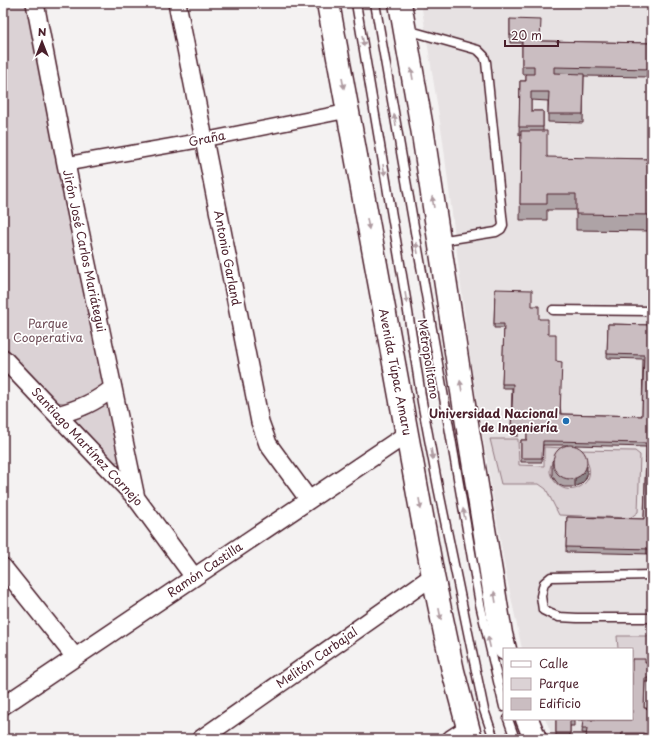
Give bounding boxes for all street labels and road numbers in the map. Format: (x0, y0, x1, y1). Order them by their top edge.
street label: Graña (187, 126, 227, 150)
street label: Jirón José Carlos Mariátegui (59, 168, 111, 334)
street label: Antonio Garland (210, 209, 246, 308)
street label: Avenida Túpac Amaru (375, 307, 417, 437)
street label: Metropolitano (414, 318, 444, 400)
street label: Santiago Martínez Cornejo (28, 383, 148, 510)
street label: Ramón Castilla (163, 537, 246, 601)
street label: Melitón Carbajal (272, 622, 361, 692)

